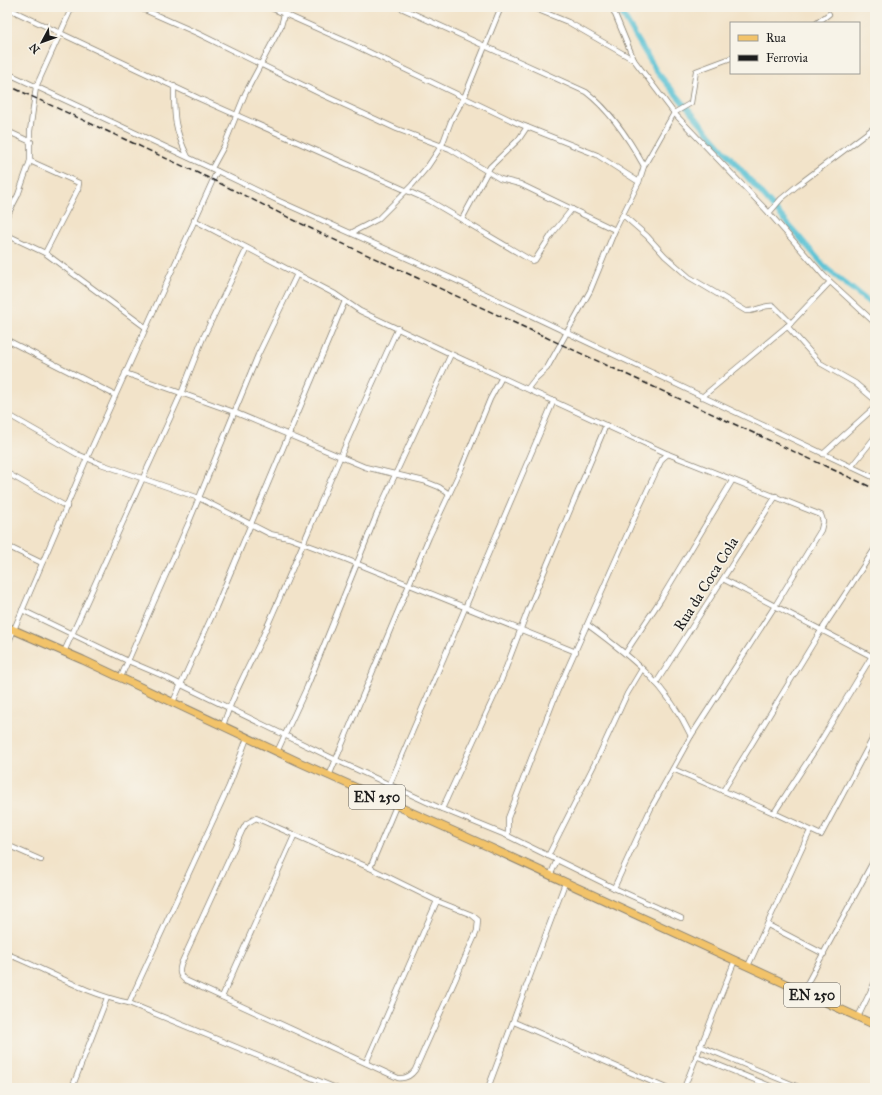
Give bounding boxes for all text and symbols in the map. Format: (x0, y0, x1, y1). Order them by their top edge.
north arrow (22, 22, 62, 62)
legend (730, 22, 860, 74)
text: Rua (766, 31, 787, 45)
text: N (26, 40, 43, 56)
text: Ferrovia (766, 51, 809, 65)
street label: Rua da Coca Cola (670, 533, 742, 634)
road number: EN 250 (349, 785, 405, 809)
road number: EN 250 (784, 983, 840, 1007)

